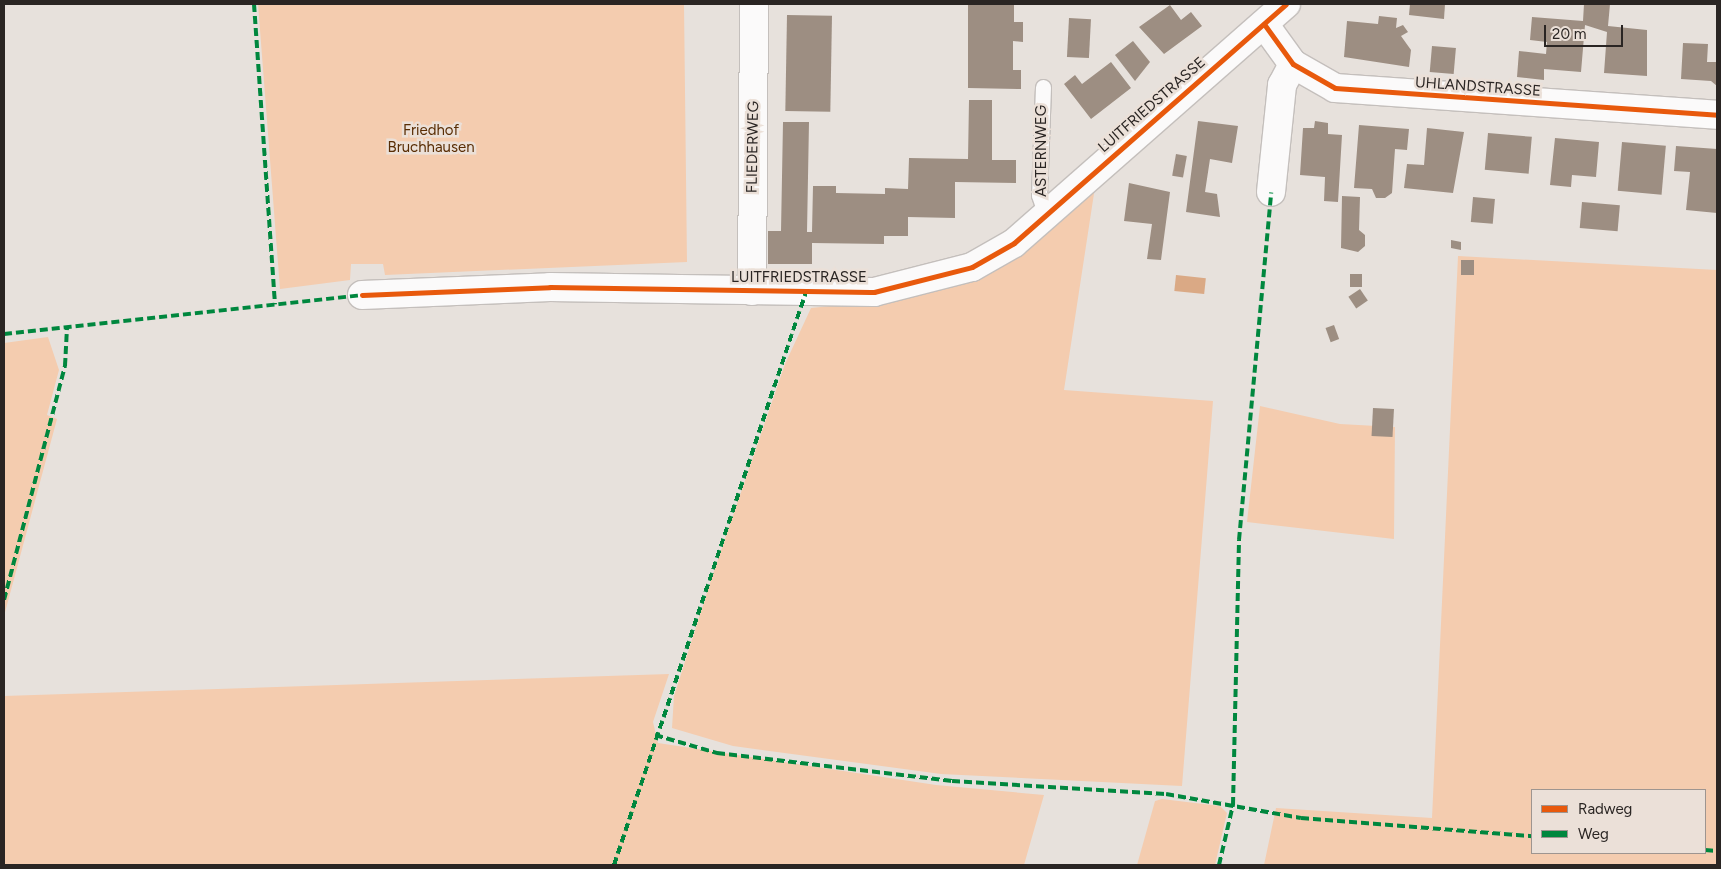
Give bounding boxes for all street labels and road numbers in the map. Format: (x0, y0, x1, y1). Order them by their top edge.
street label: LUITFRIEDSTRASSE (1095, 54, 1209, 156)
street label: UHLANDSTRASSE (1414, 74, 1542, 100)
street label: FLIEDERWEG (743, 101, 763, 193)
street label: ASTERNWEG (1033, 105, 1051, 197)
street label: LUITFRIEDSTRASSE (731, 269, 867, 287)

